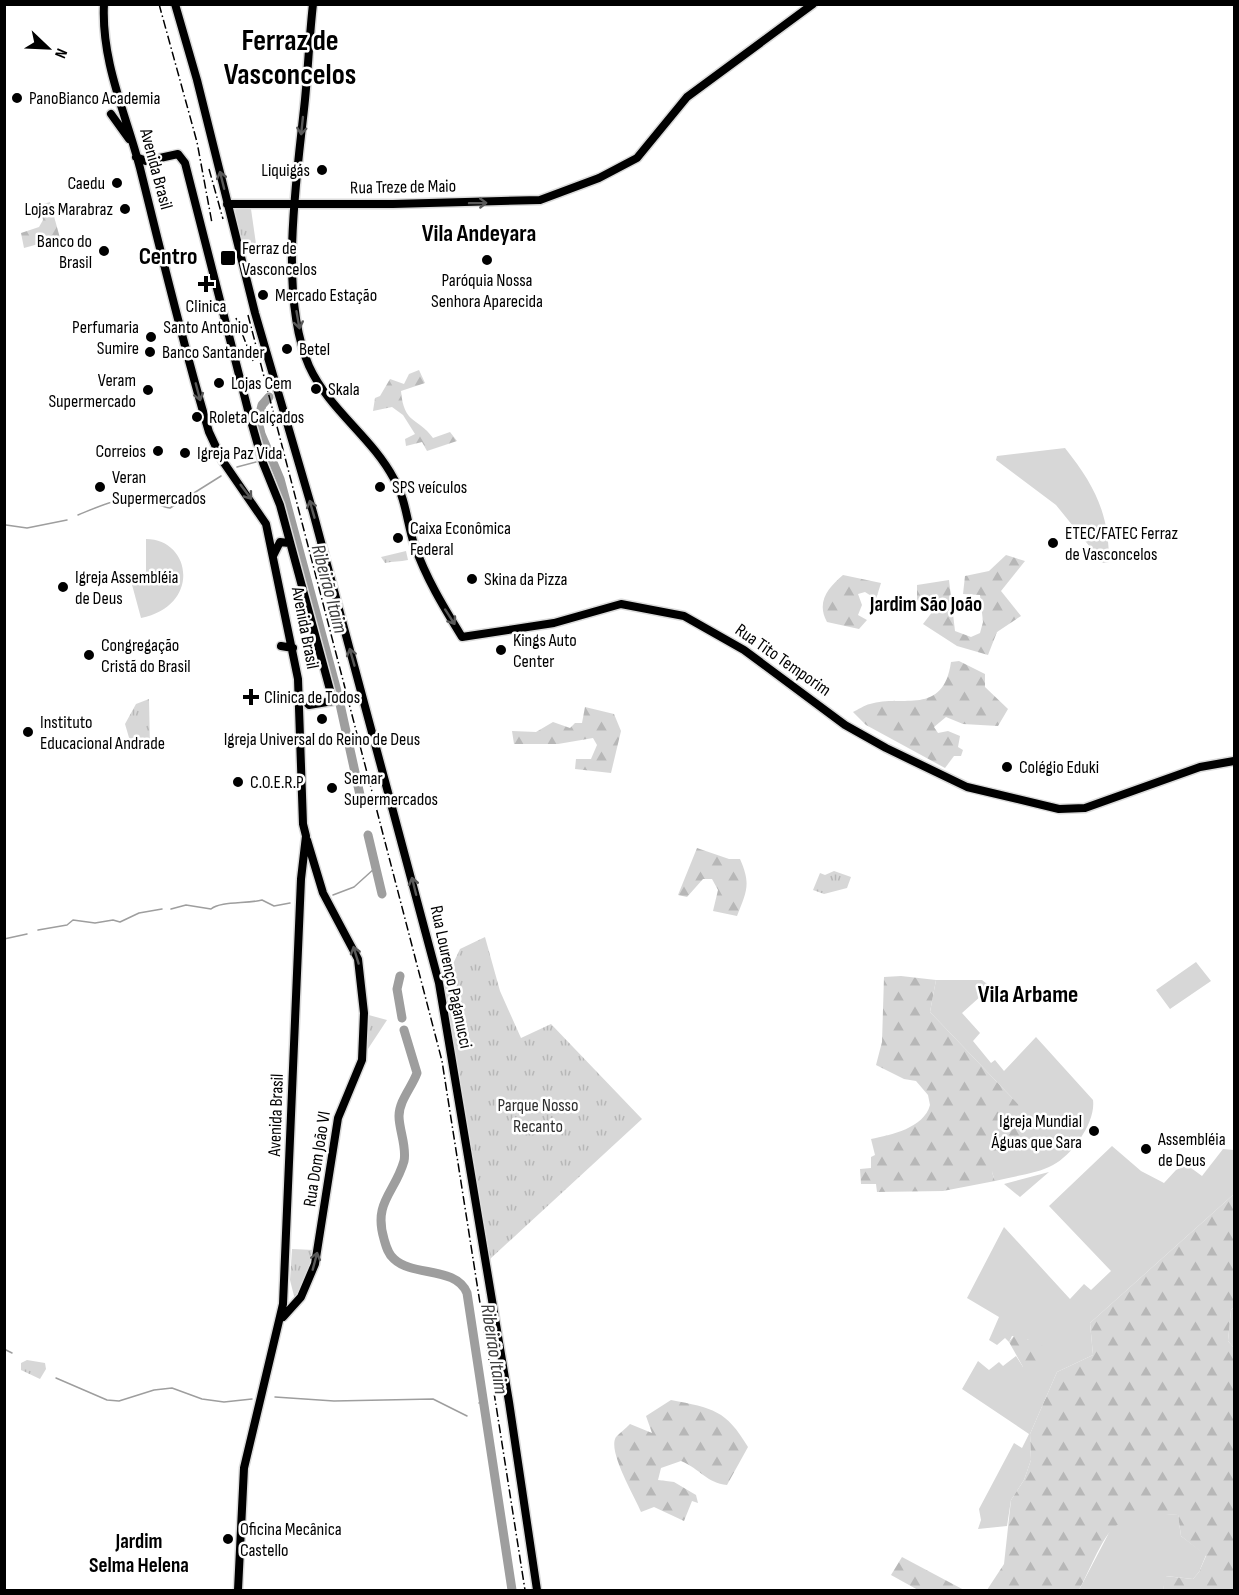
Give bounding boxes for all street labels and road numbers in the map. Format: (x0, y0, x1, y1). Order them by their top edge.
street label: Avenida Brasil (135, 125, 177, 212)
street label: Rua Treze de Maio (350, 176, 456, 198)
street label: Avenida Brasil (287, 584, 323, 671)
street label: Rua Tito Temporim (731, 619, 835, 701)
street label: Rua Lourenço Paganucci (426, 904, 476, 1050)
street label: Avenida Brasil (264, 1073, 288, 1158)
street label: Rua Dom João VI (299, 1110, 335, 1208)

